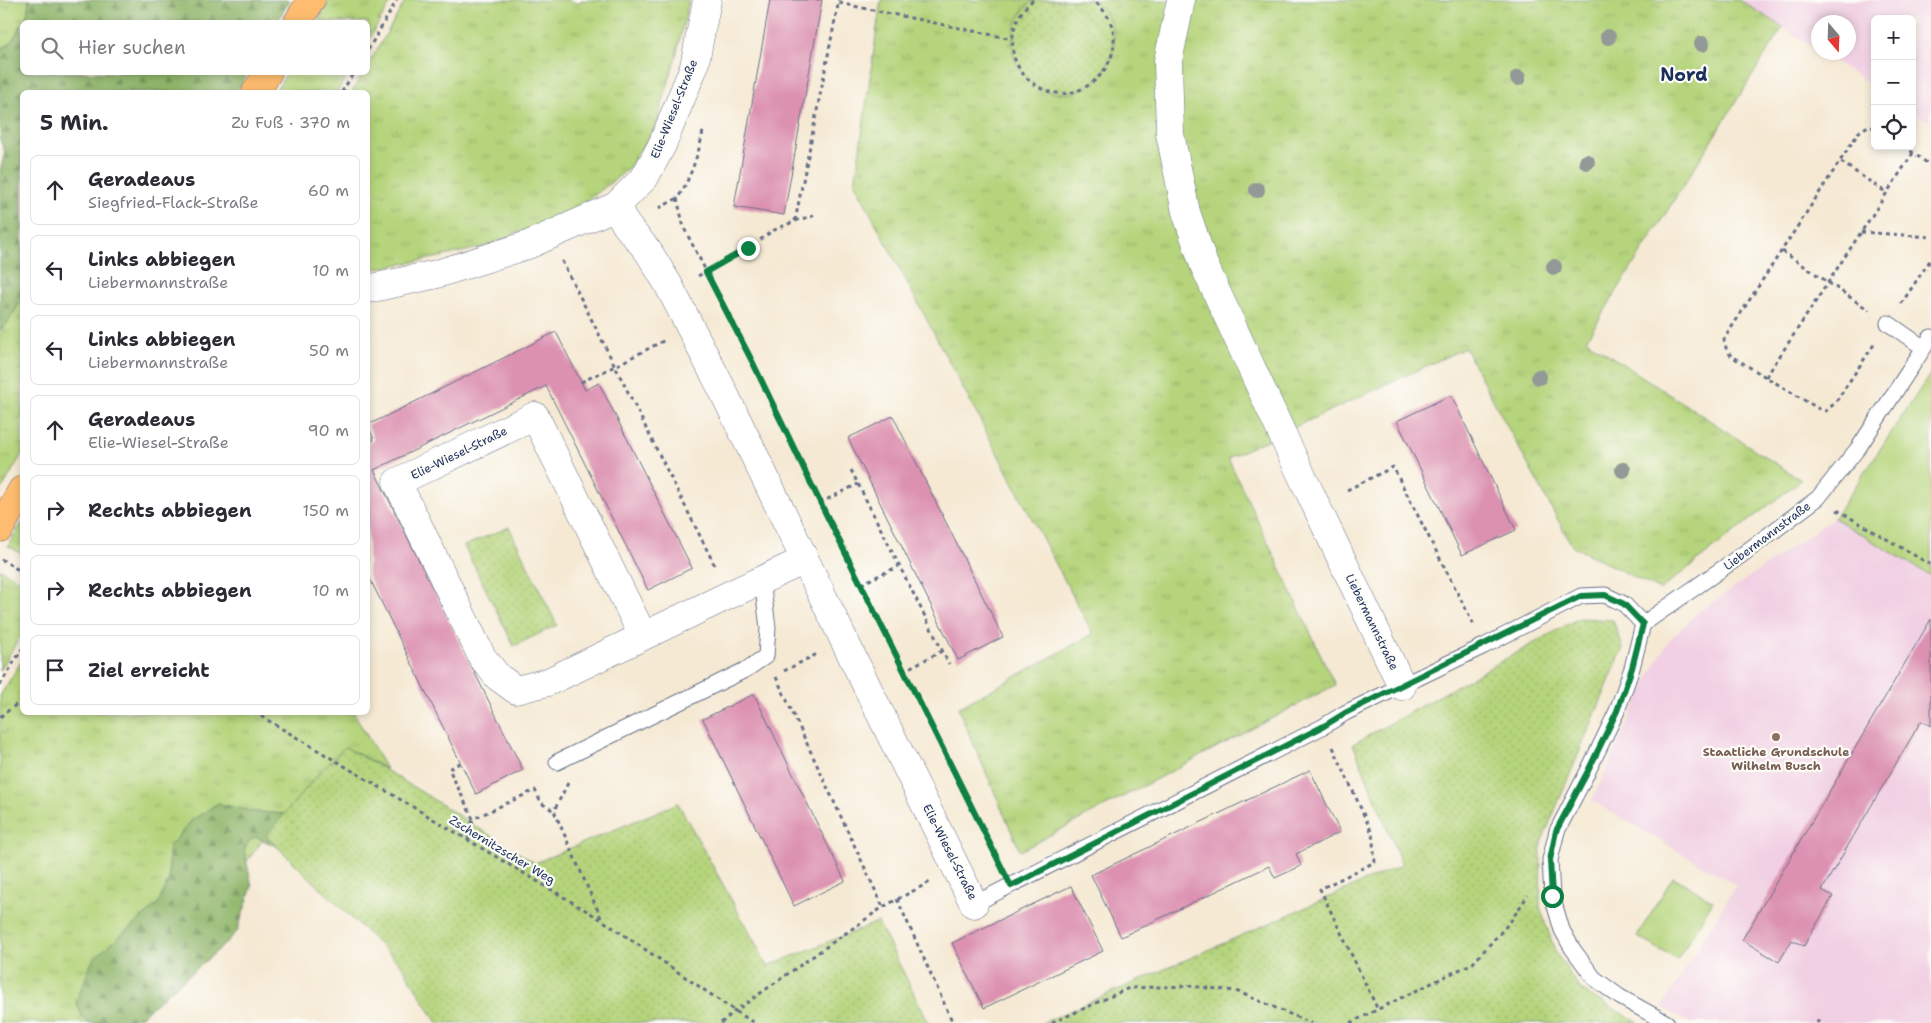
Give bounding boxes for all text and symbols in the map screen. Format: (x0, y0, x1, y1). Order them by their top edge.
north arrow (1811, 15, 1856, 60)
map controls (1871, 15, 1916, 150)
button: + (1871, 15, 1916, 60)
search box (20, 20, 370, 75)
icon: search (38, 34, 66, 62)
text: Hier suchen (78, 35, 186, 60)
street label: Elie-Wiesel-Straße (647, 57, 701, 161)
button: − (1871, 60, 1916, 105)
district label: Nord (1660, 63, 1708, 87)
button: locate (1871, 105, 1916, 150)
text: 5 Min. (40, 109, 109, 137)
text: Zu Fuß · 370 m (231, 112, 350, 133)
text: Geradeaus (88, 167, 195, 192)
icon: ahead (41, 176, 69, 204)
text: 60 m (308, 180, 349, 201)
text: Siegfried-Flack-Straße (88, 192, 258, 213)
route end (737, 237, 760, 260)
text: Links abbiegen (88, 247, 235, 272)
icon: left (41, 256, 69, 284)
text: 10 m (312, 260, 349, 281)
text: Liebermannstraße (88, 272, 228, 293)
text: Links abbiegen (88, 327, 235, 352)
icon: left (41, 336, 69, 364)
text: 50 m (309, 340, 349, 361)
text: Liebermannstraße (88, 352, 228, 373)
text: Geradeaus (88, 407, 195, 432)
icon: ahead (41, 416, 69, 444)
text: 90 m (308, 420, 349, 441)
street label: Elie-Wiesel-Straße (408, 423, 510, 483)
text: Elie-Wiesel-Straße (88, 432, 229, 453)
icon: right (41, 496, 69, 524)
text: Rechts abbiegen (88, 498, 252, 523)
street label: Liebermannstraße (1720, 498, 1814, 574)
text: 150 m (302, 500, 349, 521)
street label: Liebermannstraße (1342, 571, 1402, 673)
icon: right (41, 576, 69, 604)
text: Rechts abbiegen (88, 578, 252, 603)
text: 10 m (312, 580, 349, 601)
icon: arrive (41, 656, 69, 684)
text: Ziel erreicht (88, 658, 209, 683)
marker: Staatliche Grundschule Wilhelm Busch (1770, 731, 1782, 743)
place label: Staatliche Grundschule Wilhelm Busch (1703, 744, 1849, 774)
street label: Elie-Wiesel-Straße (919, 801, 981, 903)
street label: Zschernitzscher Weg (446, 812, 558, 888)
route start (1541, 885, 1564, 908)

